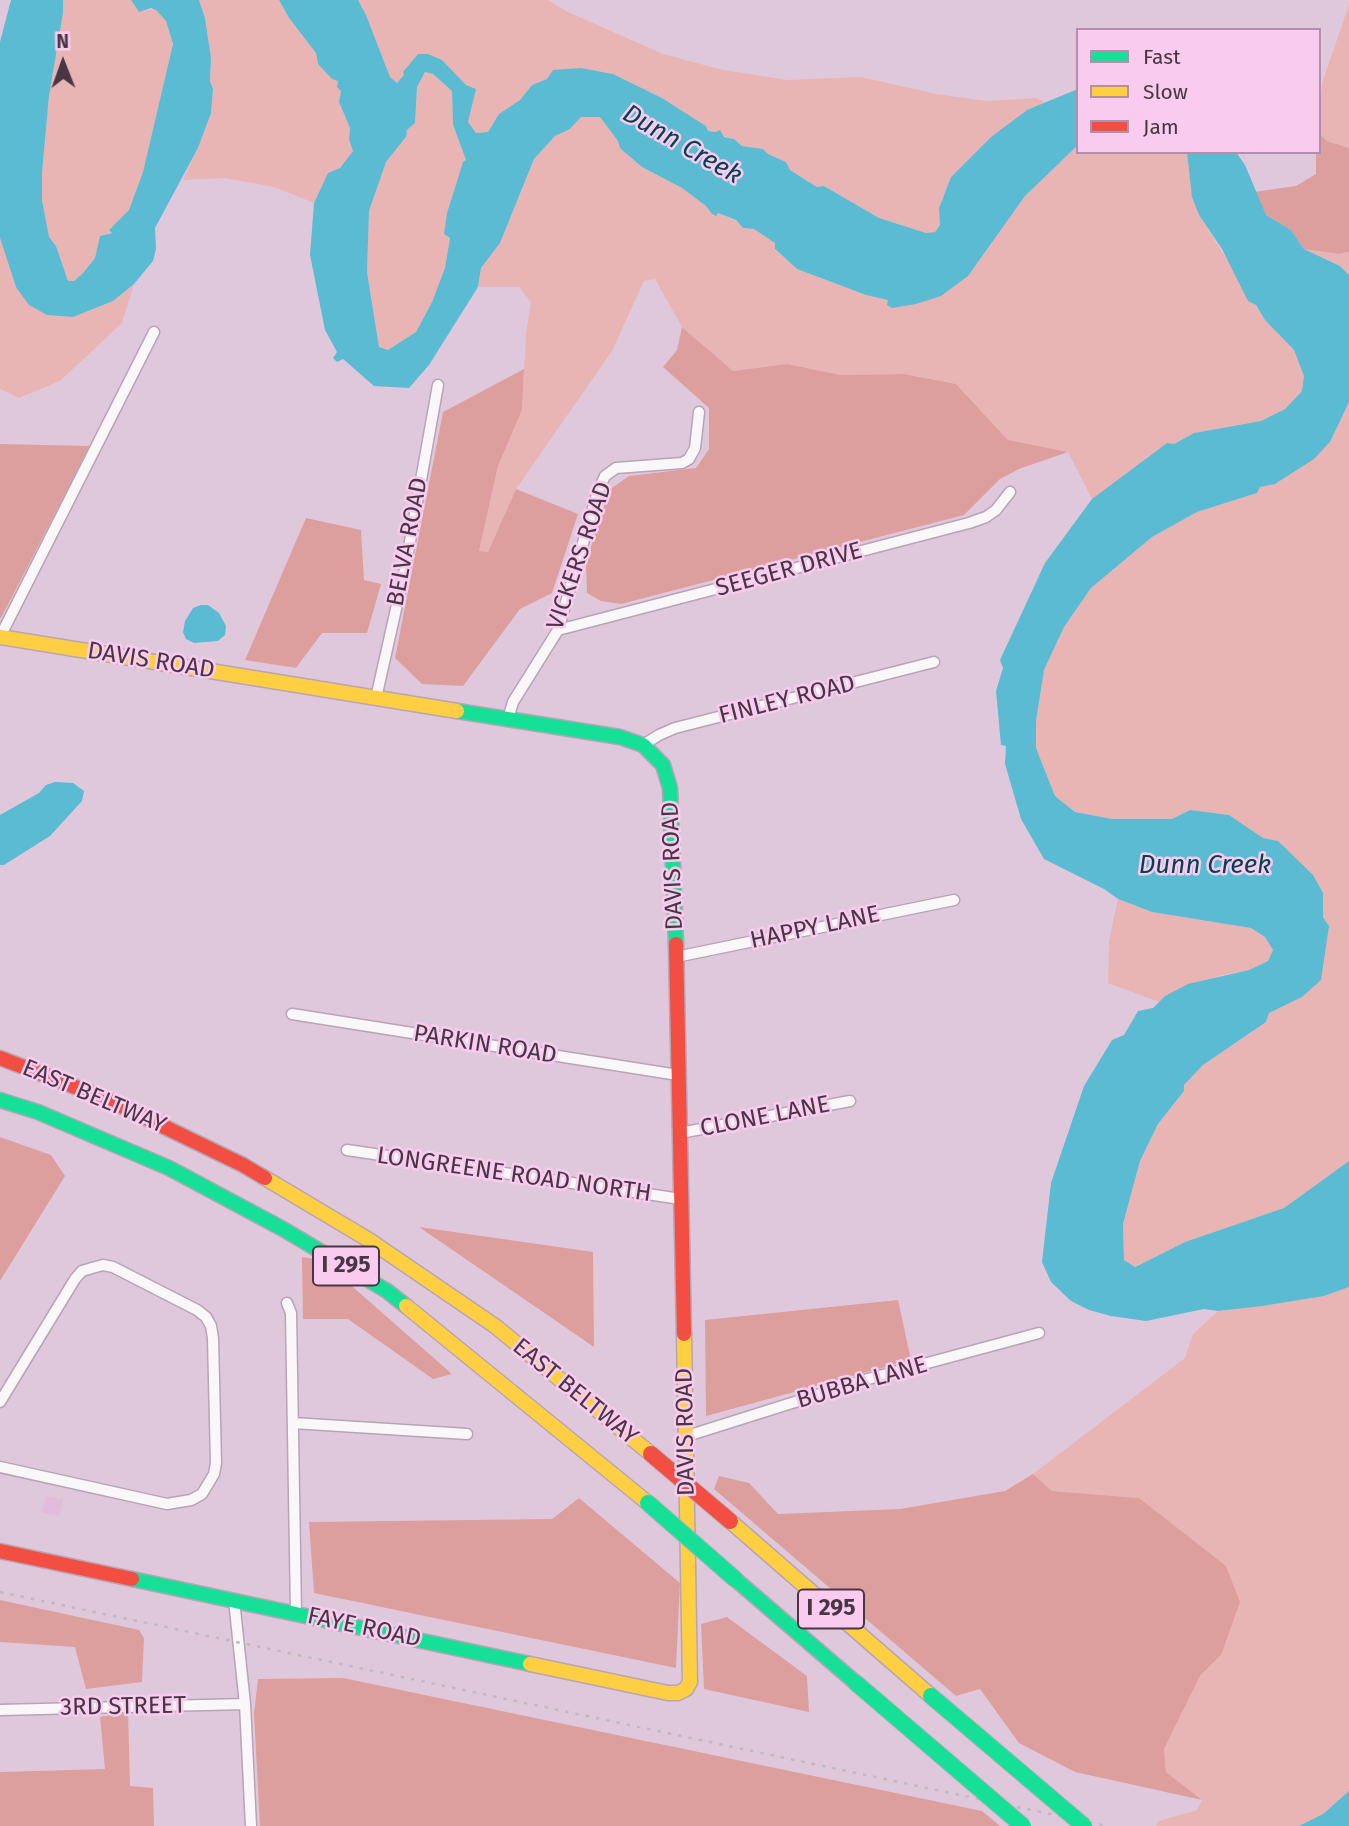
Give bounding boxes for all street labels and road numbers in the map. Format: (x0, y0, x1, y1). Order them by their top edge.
street label: BELVA ROAD (381, 475, 435, 609)
street label: VICKERS ROAD (541, 478, 619, 634)
street label: SEEGER DRIVE (713, 537, 865, 603)
street label: DAVIS ROAD (85, 637, 217, 685)
street label: FINLEY ROAD (716, 669, 858, 731)
street label: DAVIS ROAD (656, 801, 690, 931)
street label: HAPPY LANE (748, 900, 882, 956)
street label: PARKIN ROAD (411, 1019, 559, 1071)
street label: EAST BELTWAY (18, 1054, 170, 1140)
street label: CLONE LANE (698, 1090, 832, 1144)
street label: LONGREENE ROAD NORTH (375, 1141, 653, 1209)
road number: I 295 (313, 1246, 379, 1286)
street label: EAST BELTWAY (506, 1333, 644, 1451)
street label: BUBBA LANE (793, 1351, 931, 1415)
street label: DAVIS ROAD (670, 1368, 702, 1496)
road number: I 295 (798, 1590, 864, 1628)
street label: FAYE ROAD (305, 1602, 423, 1654)
street label: 3RD STREET (60, 1692, 186, 1722)

